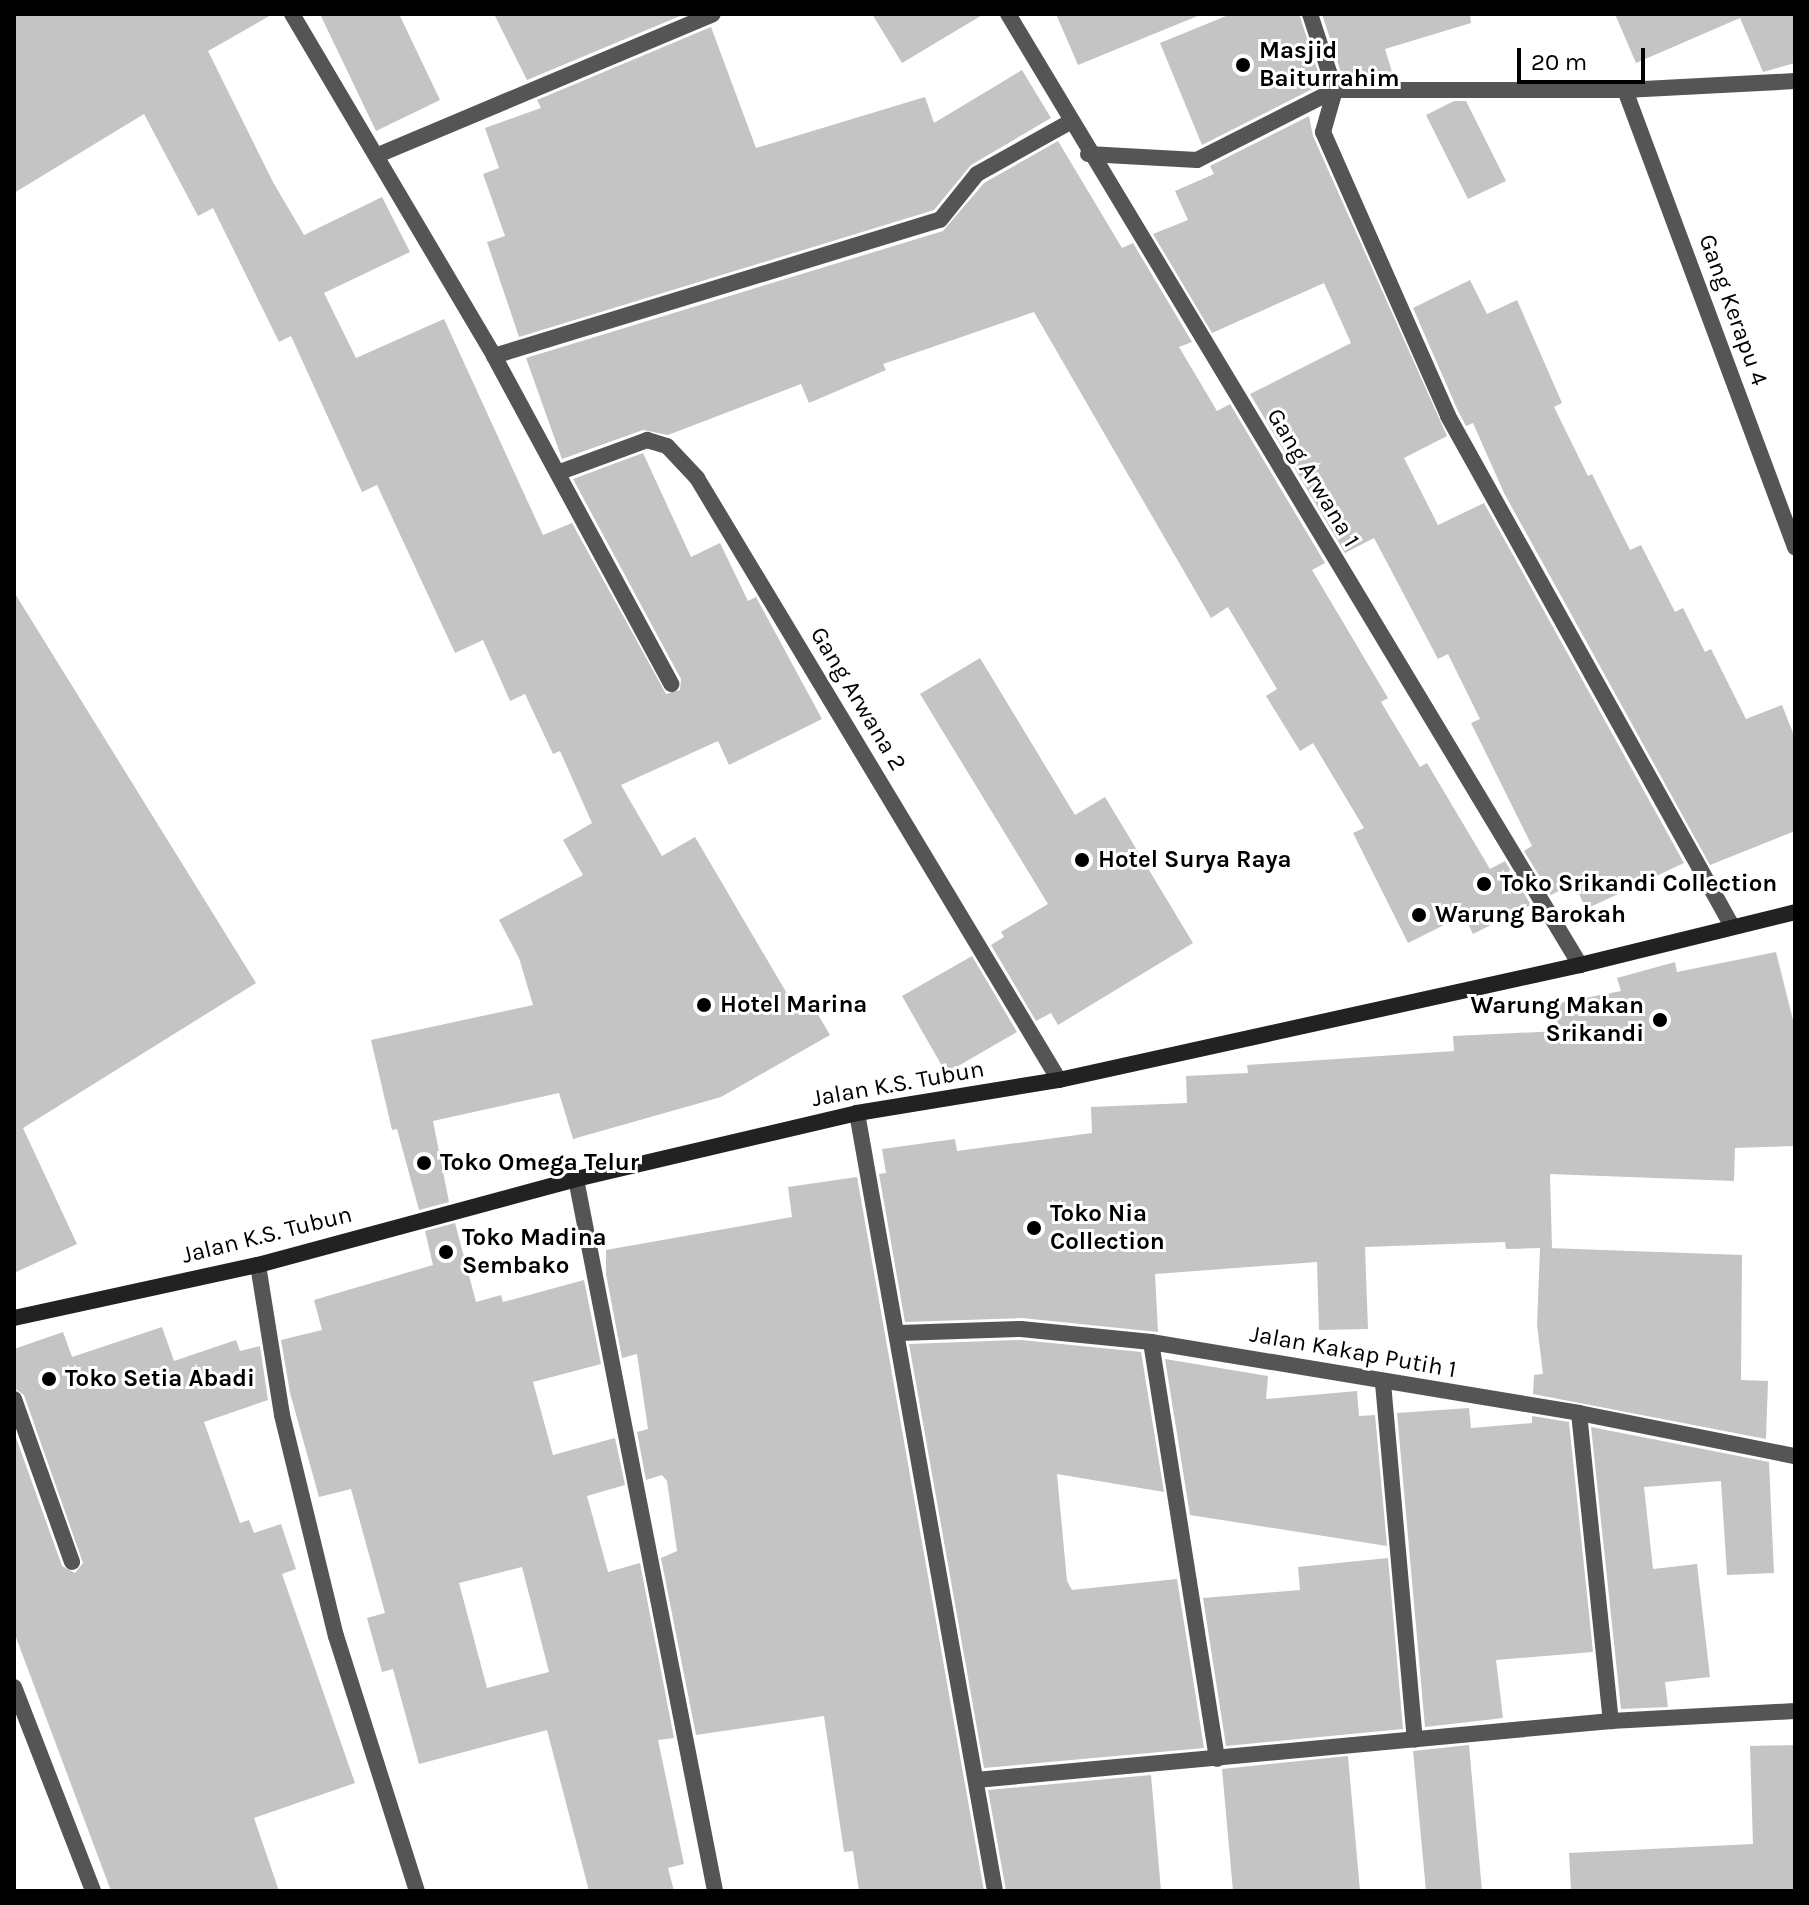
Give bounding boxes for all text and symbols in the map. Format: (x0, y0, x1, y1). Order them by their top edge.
scale bar (1521, 32, 1649, 82)
place label: Masjid Baiturrahim (1259, 37, 1399, 93)
text: 20 m (1531, 48, 1587, 76)
marker: Masjid Baiturrahim (1234, 56, 1252, 74)
street label: Gang Kerapu 4 (1692, 230, 1774, 390)
street label: Gang Arwana 1 (1260, 403, 1366, 553)
street label: Gang Arwana 2 (804, 622, 912, 776)
place label: Hotel Surya Raya (1098, 846, 1292, 874)
marker: Hotel Surya Raya (1073, 851, 1091, 869)
place label: Toko Srikandi Collection (1500, 870, 1777, 898)
marker: Toko Srikandi Collection (1475, 875, 1493, 893)
place label: Warung Barokah (1435, 901, 1626, 929)
marker: Warung Barokah (1410, 906, 1428, 924)
place label: Hotel Marina (720, 991, 867, 1019)
place label: Warung Makan Srikandi (1471, 992, 1644, 1048)
marker: Hotel Marina (695, 996, 713, 1014)
marker: Warung Makan Srikandi (1651, 1011, 1669, 1029)
street label: Jalan K.S. Tubun (810, 1055, 986, 1113)
place label: Toko Omega Telur (440, 1149, 639, 1177)
marker: Toko Omega Telur (415, 1154, 433, 1172)
street label: Jalan K.S. Tubun (179, 1200, 355, 1270)
place label: Toko Nia Collection (1050, 1200, 1165, 1256)
marker: Toko Nia Collection (1025, 1219, 1043, 1237)
place label: Toko Madina Sembako (462, 1224, 607, 1280)
marker: Toko Madina Sembako (437, 1243, 455, 1261)
street label: Jalan Kakap Putih 1 (1247, 1320, 1459, 1384)
place label: Toko Setia Abadi (65, 1365, 255, 1393)
marker: Toko Setia Abadi (40, 1370, 58, 1388)

